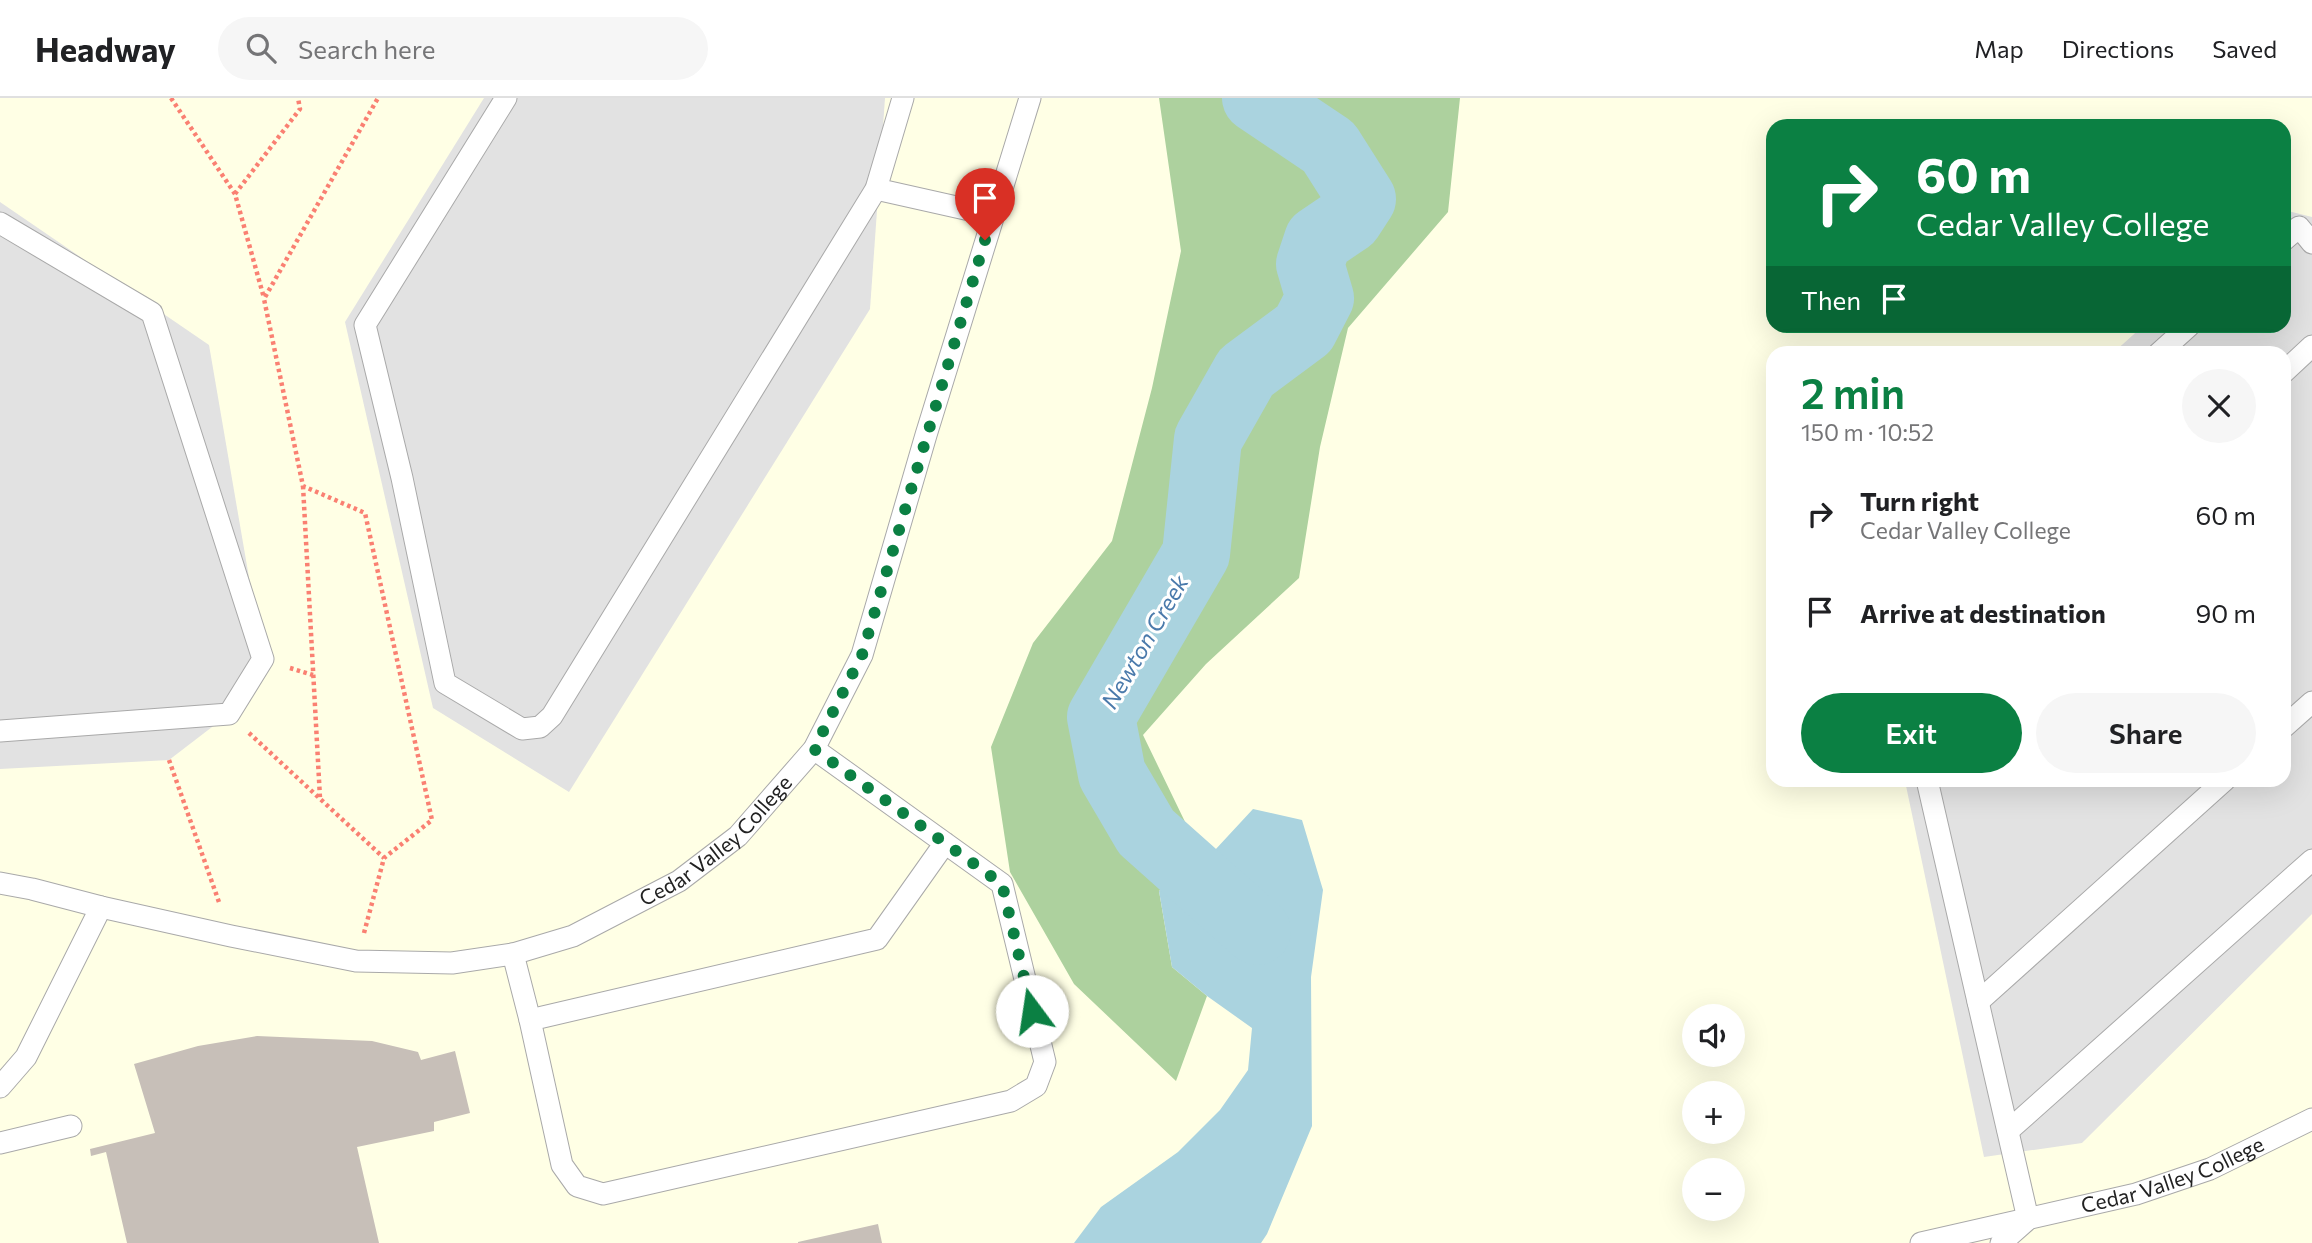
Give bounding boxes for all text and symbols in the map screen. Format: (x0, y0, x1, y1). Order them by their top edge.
search box (218, 17, 708, 80)
text: Headway (35, 28, 176, 69)
icon: search (242, 29, 280, 67)
text: Search here (298, 33, 436, 64)
text: Map (1974, 34, 2024, 63)
text: Directions (2062, 34, 2174, 63)
text: Saved (2212, 34, 2277, 63)
text: 60 m (1916, 143, 2031, 203)
icon: right (1801, 147, 1892, 238)
pin (955, 168, 1015, 240)
icon: arrive (966, 179, 1004, 217)
text: Cedar Valley College (1916, 203, 2209, 243)
icon: arrive (1875, 280, 1913, 318)
text: Then (1801, 284, 1861, 315)
text: 2 min (1801, 366, 1905, 418)
button: close (2182, 369, 2256, 443)
text: 150 m · 10:52 (1801, 418, 1934, 446)
text: Turn right (1860, 485, 1979, 516)
icon: right (1801, 495, 1839, 533)
text: 60 m (2196, 499, 2256, 530)
text: Cedar Valley College (1860, 516, 2071, 544)
water label: Newton Creek (1095, 569, 1194, 713)
icon: arrive (1801, 593, 1839, 631)
text: Arrive at destination (1860, 597, 2106, 628)
text: 90 m (2196, 597, 2256, 628)
button: Exit (1801, 693, 2022, 773)
button: Share (2036, 693, 2256, 773)
street label: Cedar Valley College (635, 770, 796, 910)
position arrow (995, 974, 1069, 1048)
map controls (1682, 1004, 1745, 1221)
button: sound (1682, 1004, 1745, 1067)
button: + (1682, 1081, 1745, 1144)
street label: Cedar Valley College (2078, 1131, 2268, 1217)
button: − (1682, 1158, 1745, 1221)

